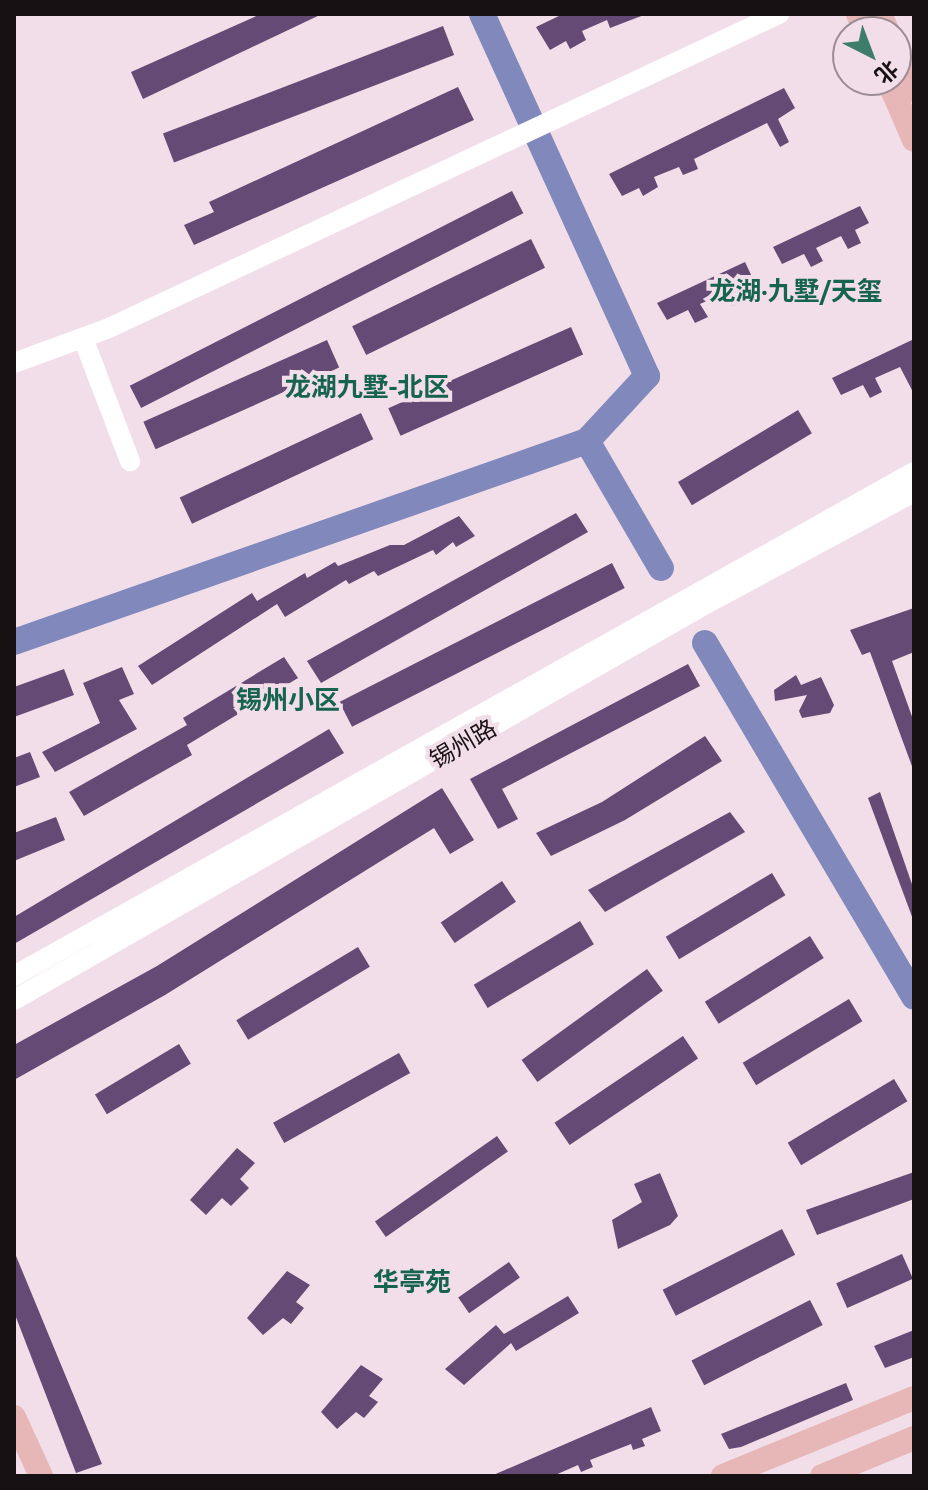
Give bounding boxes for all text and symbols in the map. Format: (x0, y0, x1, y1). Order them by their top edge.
north arrow (832, 16, 912, 96)
text: 北 (871, 56, 904, 89)
district label: 龙湖·九墅/天玺 (709, 275, 883, 307)
district label: 龙湖九墅-北区 (285, 371, 449, 403)
district label: 锡州小区 (236, 684, 340, 716)
street label: 锡州路 (425, 714, 501, 774)
district label: 华亭苑 (373, 1266, 451, 1298)

